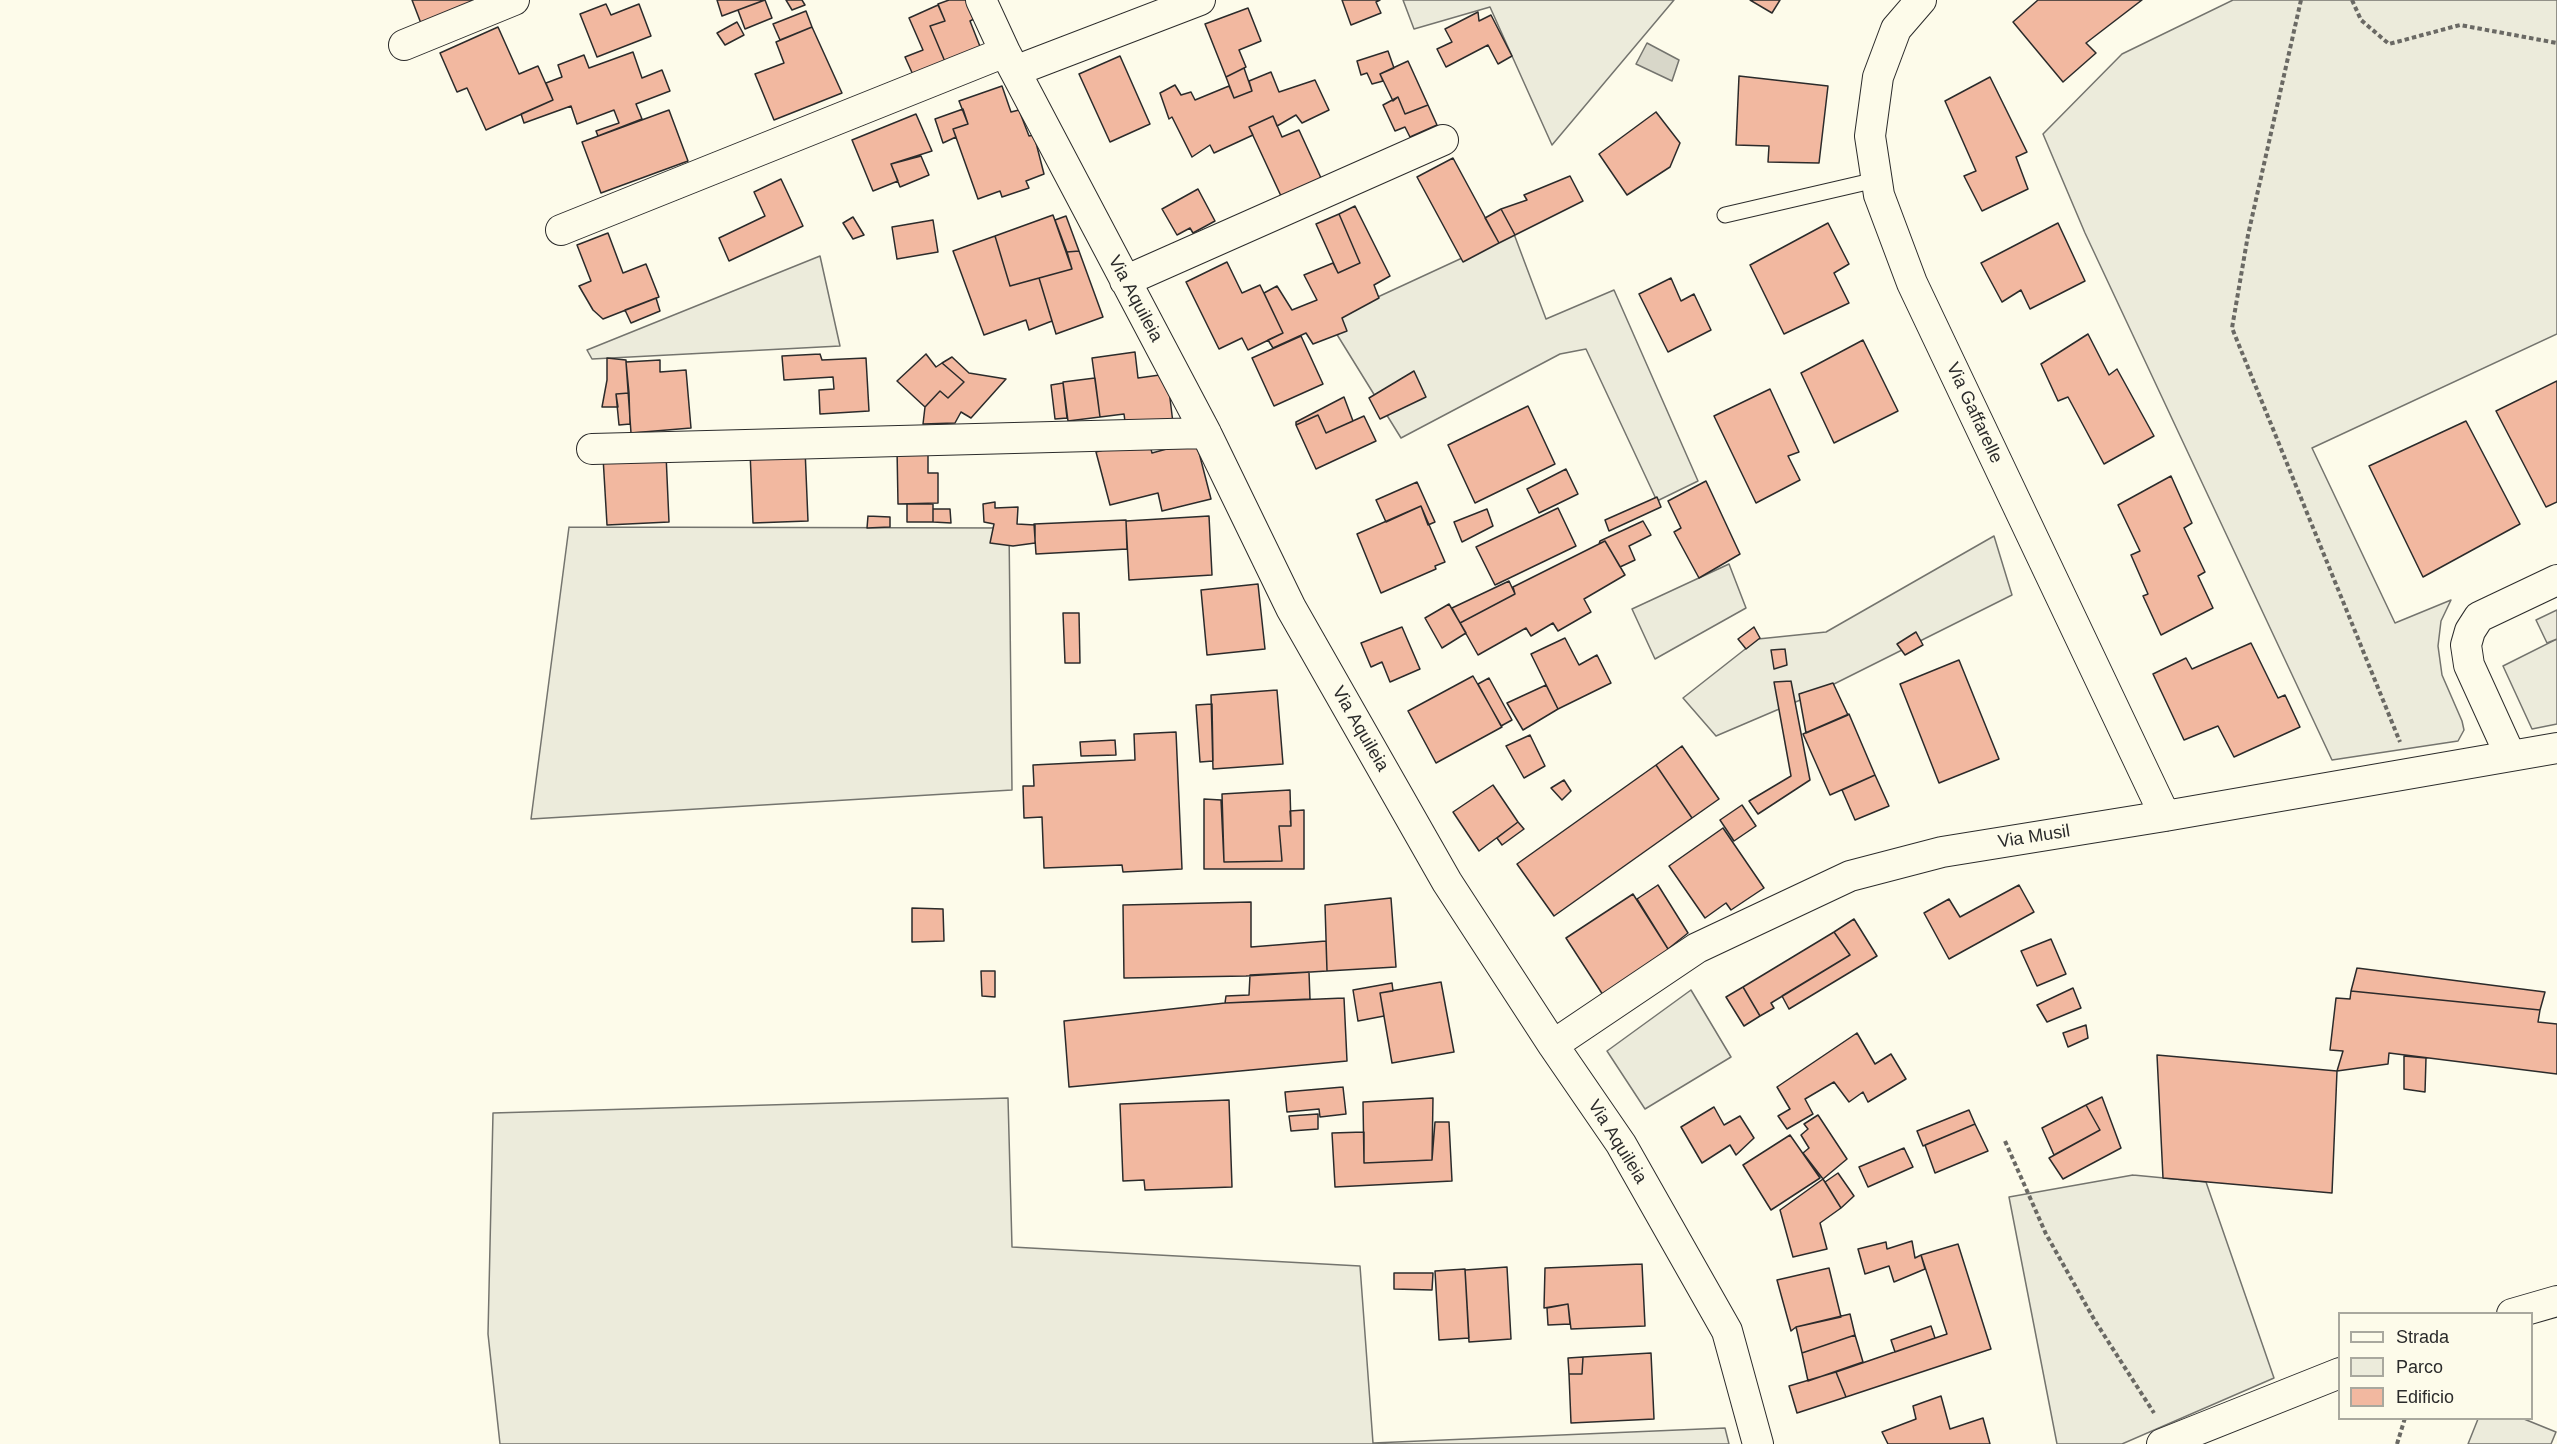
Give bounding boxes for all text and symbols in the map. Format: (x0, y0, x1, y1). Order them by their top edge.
street label: Via Aquileia (1103, 252, 1167, 346)
street label: Via Gaffarelle (1941, 359, 2007, 467)
street label: Via Aquileia (1327, 683, 1393, 775)
street label: Via Musil (1996, 821, 2072, 853)
street label: Via Aquileia (1583, 1096, 1651, 1188)
legend (2338, 1312, 2533, 1420)
text: Strada (2396, 1327, 2449, 1347)
text: Parco (2396, 1357, 2443, 1377)
text: Edificio (2396, 1387, 2454, 1407)

